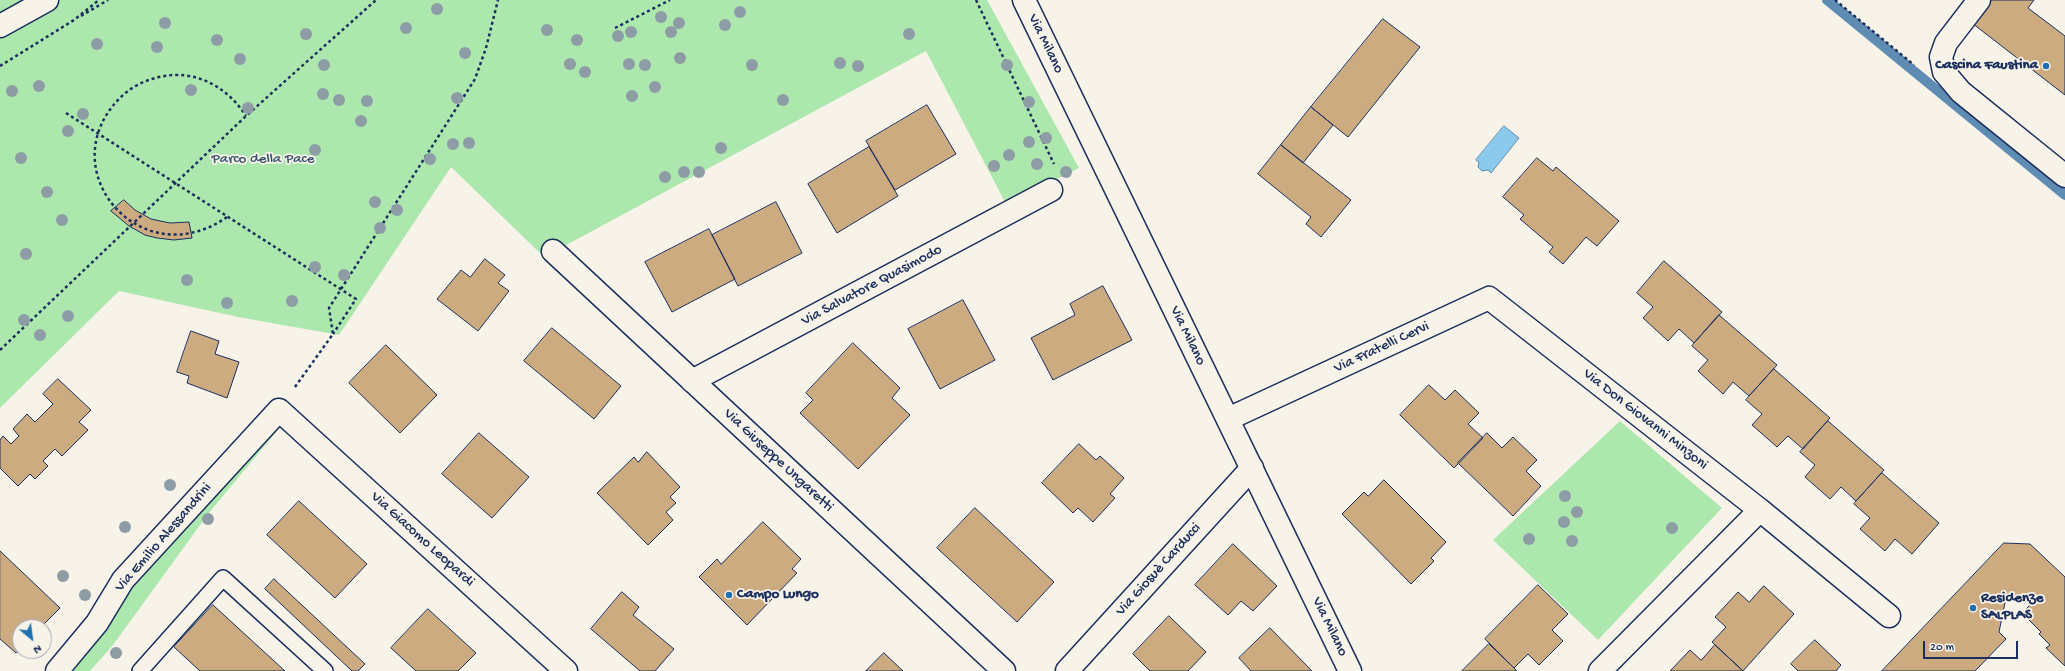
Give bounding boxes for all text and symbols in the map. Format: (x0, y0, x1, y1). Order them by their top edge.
street label: Via Milano (1023, 11, 1067, 77)
place label: Cascina Faustina (1935, 57, 2038, 75)
marker: Cascina Faustina (2041, 61, 2051, 71)
park label: Parco della Pace (212, 151, 314, 169)
street label: Via Salvatore Quasimodo (799, 241, 945, 331)
street label: Via Milano (1165, 303, 1209, 369)
street label: Via Fratelli Cervi (1331, 318, 1433, 378)
street label: Via Don Giovanni Minzoni (1579, 366, 1711, 474)
street label: Via Giuseppe Ungaretti (719, 405, 837, 517)
street label: Via Emilio Alessandrini (112, 480, 216, 596)
street label: Via Giacomo Leopardi (366, 489, 478, 591)
street label: Via Giosuè Carducci (1113, 520, 1205, 620)
place label: Campo Lungo (737, 586, 819, 604)
marker: Campo Lungo (724, 590, 734, 600)
place label: Residenze SALPLAS (1981, 590, 2043, 625)
street label: Via Milano (1307, 594, 1351, 660)
marker: Residenze SALPLAS (1968, 603, 1978, 613)
north arrow (12, 619, 52, 659)
scale bar (1925, 633, 2020, 659)
text: 20 m (1930, 641, 1954, 655)
text: N (31, 642, 43, 656)

